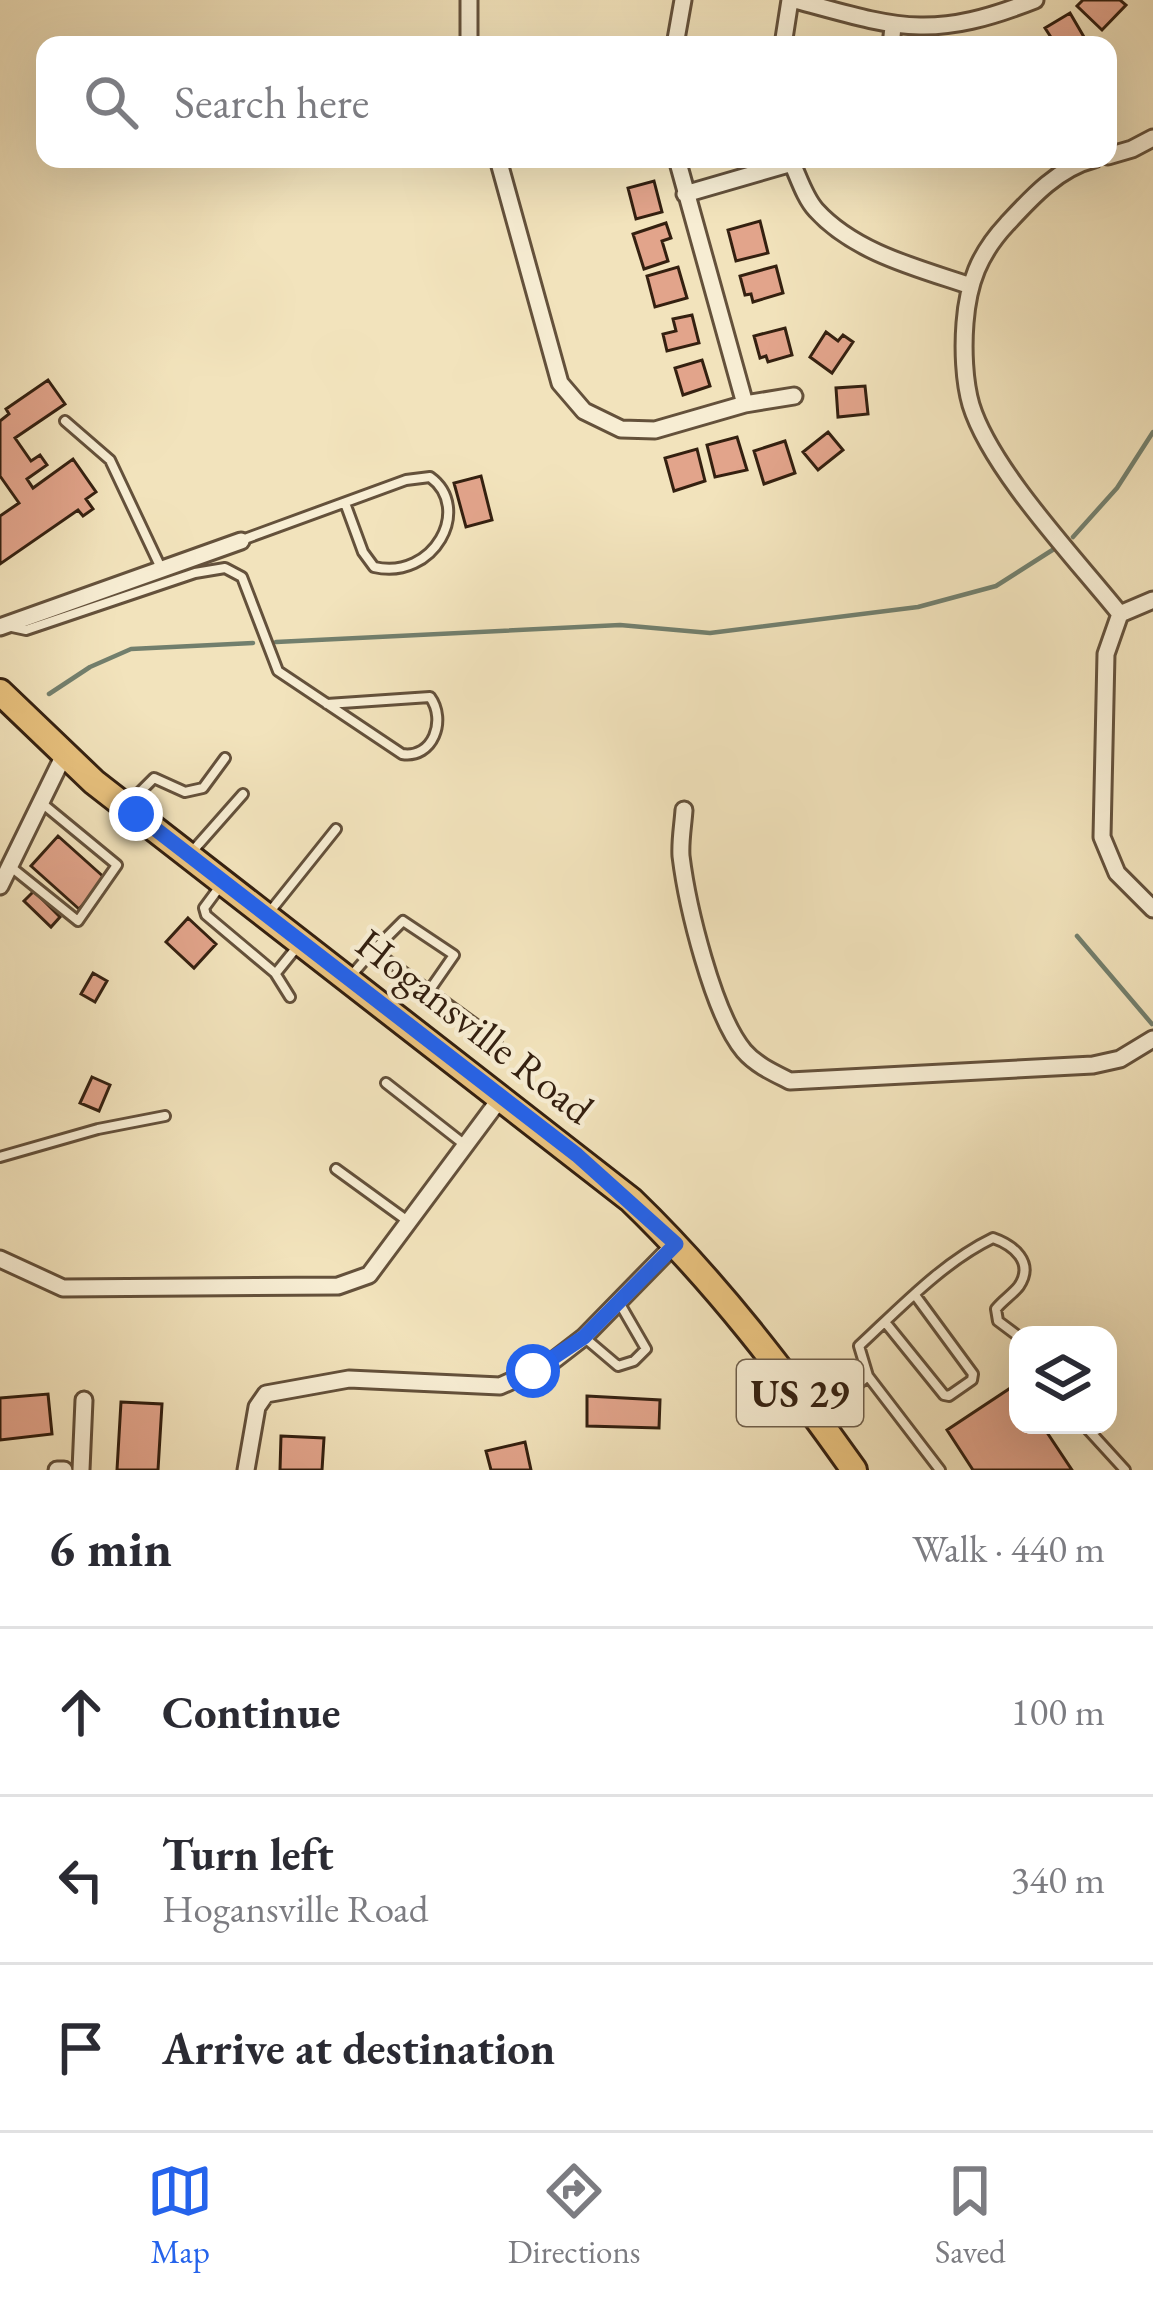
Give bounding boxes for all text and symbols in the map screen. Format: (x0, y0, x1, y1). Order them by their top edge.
search box (36, 36, 1117, 168)
icon: search (78, 69, 144, 135)
text: Search here (174, 73, 369, 131)
route end (109, 787, 163, 841)
street label: Hogansville Road (345, 916, 606, 1137)
map controls (1009, 1326, 1117, 1434)
button: layers (1009, 1326, 1117, 1434)
route start (506, 1344, 560, 1398)
road number: US 29 (737, 1360, 863, 1426)
text: 6 min (48, 1515, 172, 1581)
text: Walk · 440 m (912, 1523, 1105, 1574)
icon: ahead (48, 1679, 114, 1745)
text: Continue (162, 1683, 340, 1741)
text: 100 m (1011, 1686, 1105, 1737)
text: Turn left (162, 1825, 334, 1883)
icon: left (48, 1847, 114, 1913)
text: 340 m (1011, 1854, 1105, 1905)
text: Hogansville Road (162, 1883, 429, 1934)
icon: arrive (48, 2015, 114, 2081)
text: Arrive at destination (162, 2019, 555, 2077)
tab: Map (147, 2158, 213, 2273)
tab: Directions (508, 2158, 641, 2273)
tab: Saved (935, 2158, 1006, 2273)

